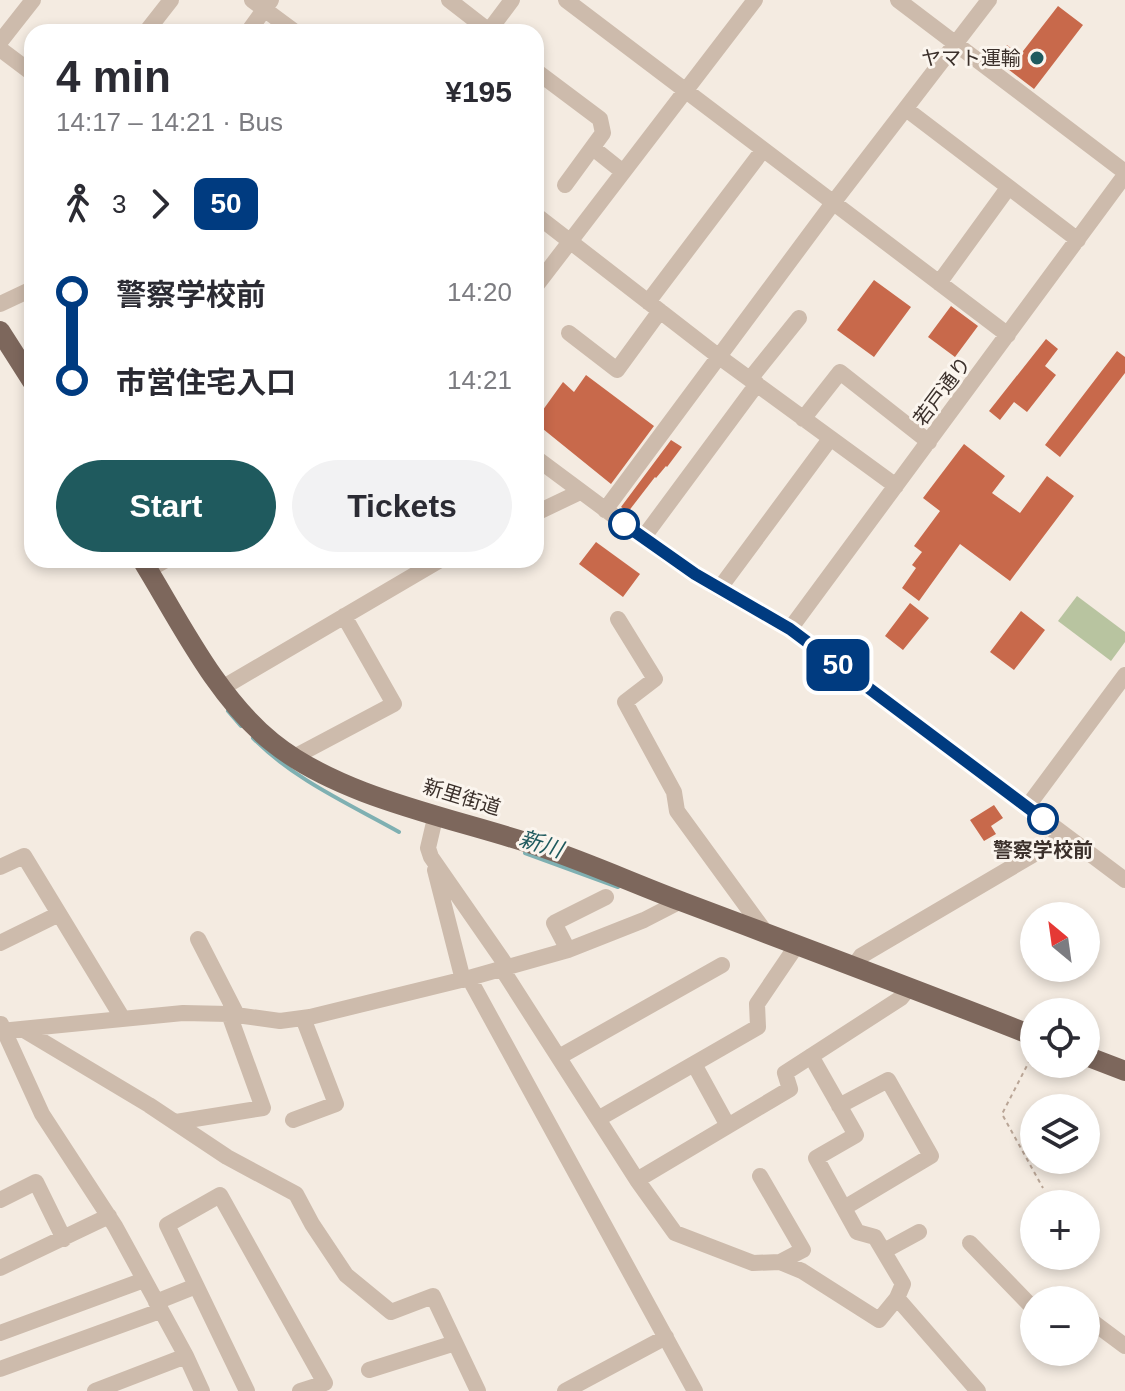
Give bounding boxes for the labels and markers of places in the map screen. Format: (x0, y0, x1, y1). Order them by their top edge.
place label: ヤマト運輸 (921, 47, 1021, 69)
marker: ヤマト運輸 (1028, 49, 1046, 67)
unlabelled marker (609, 509, 639, 539)
marker: 警察学校前 (1028, 804, 1058, 834)
place label: 警察学校前 (993, 839, 1093, 861)

